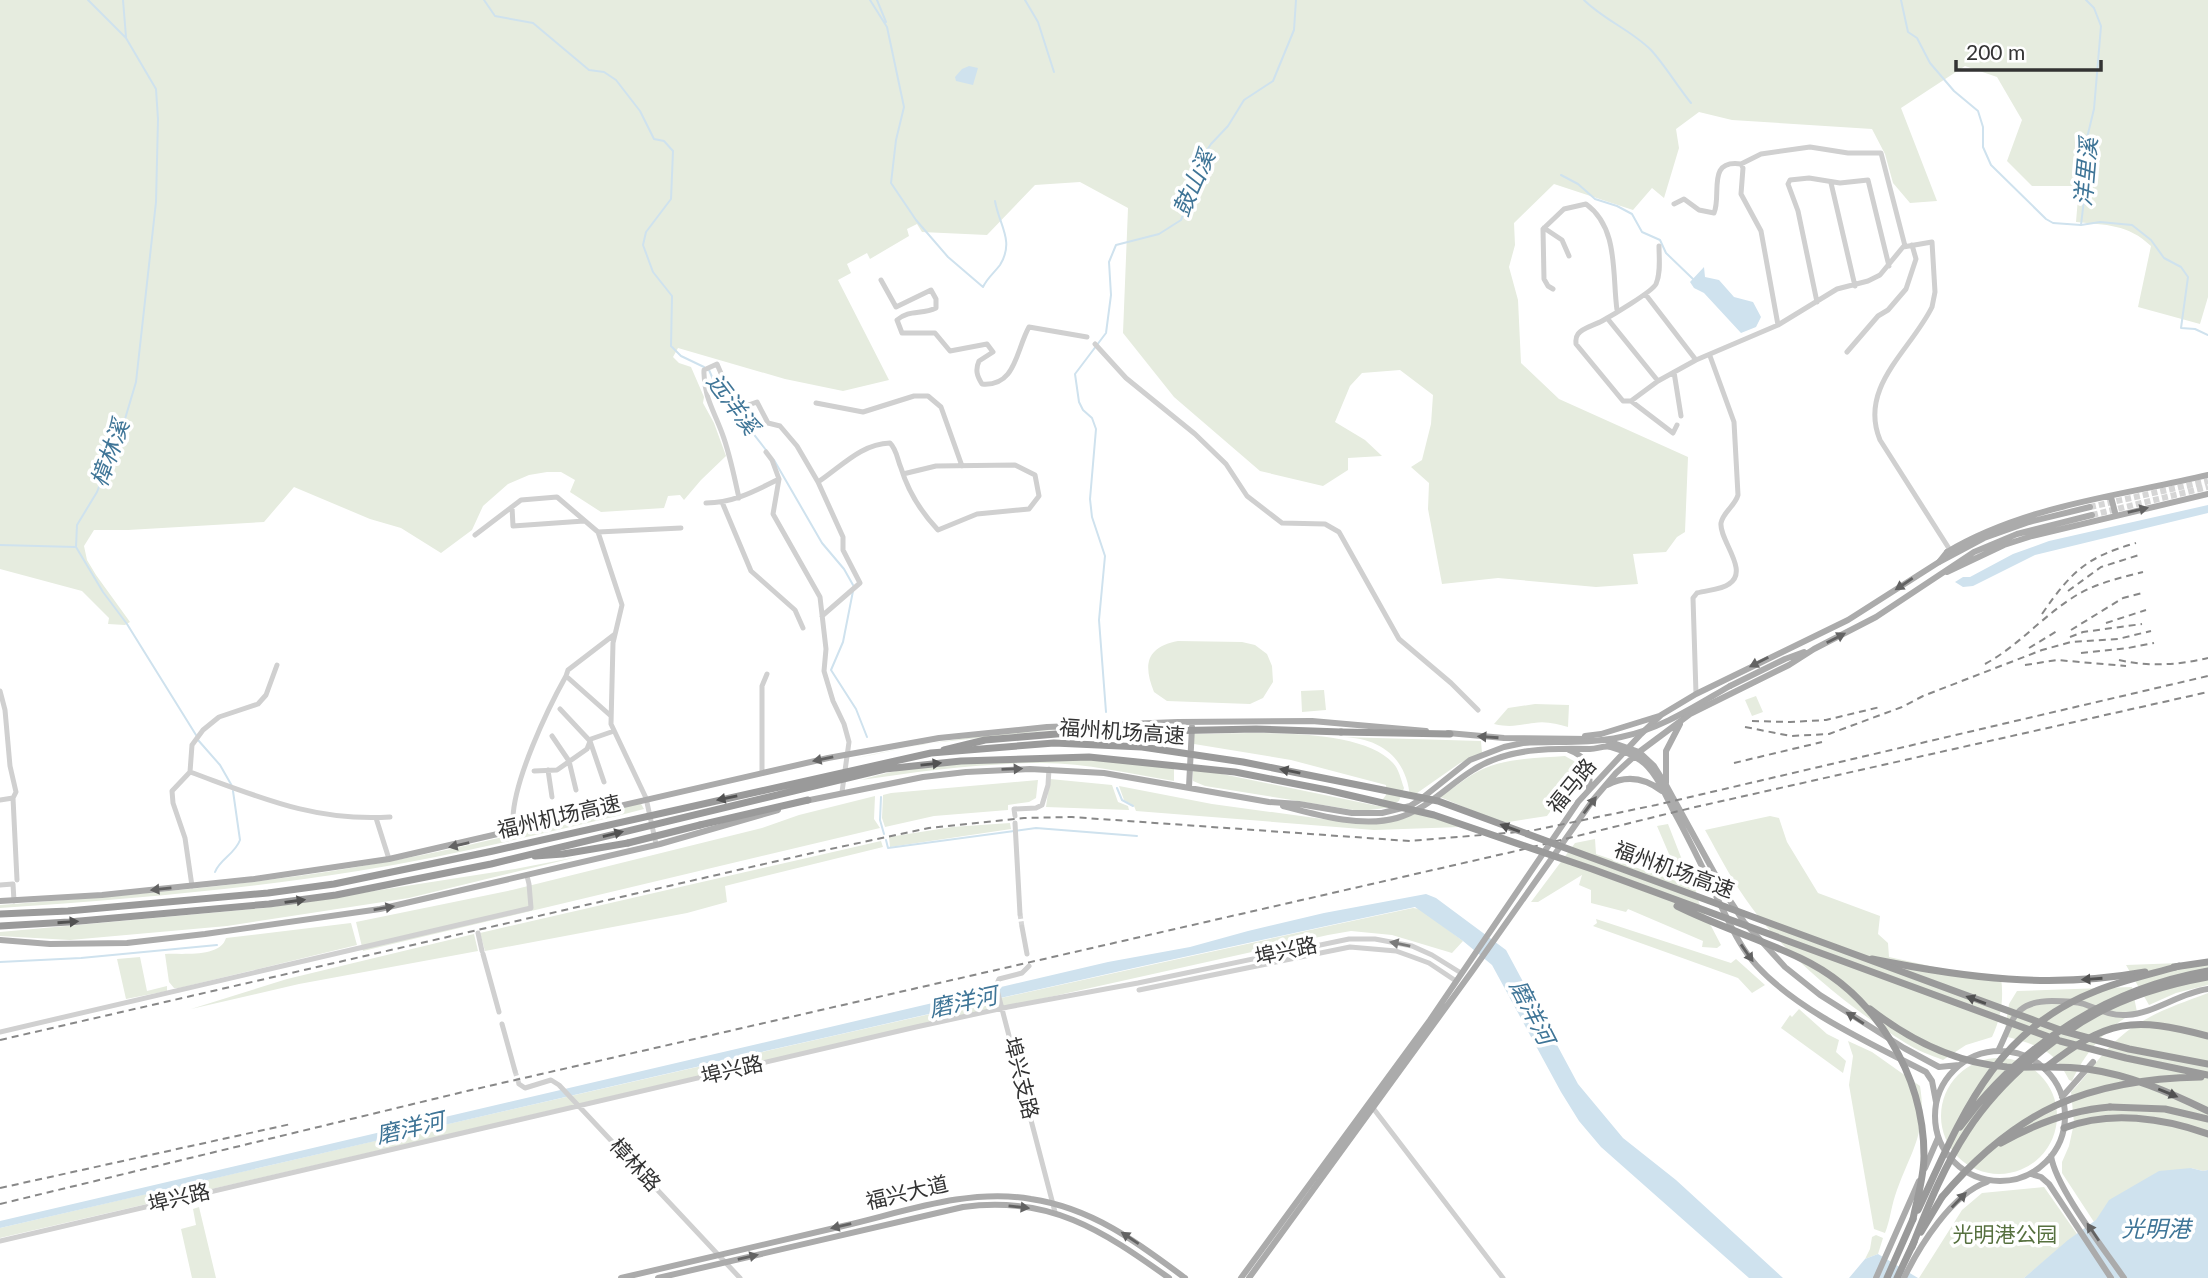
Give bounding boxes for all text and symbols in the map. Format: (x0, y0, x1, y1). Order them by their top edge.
scale bar (1956, 28, 2101, 72)
text: 200 m (1966, 39, 2025, 64)
water label: 洋里溪 (2068, 133, 2102, 208)
water label: 鼓山溪 (1166, 143, 1221, 220)
water label: 远洋溪 (702, 367, 768, 442)
water label: 樟林溪 (84, 413, 135, 490)
one-way arrow (2127, 505, 2149, 516)
one-way arrow (1895, 577, 1913, 591)
one-way arrow (1826, 632, 1846, 643)
one-way arrow (1749, 657, 1769, 668)
street label: 福州机场高速 (1058, 714, 1186, 747)
one-way arrow (1477, 731, 1499, 742)
one-way arrow (812, 753, 834, 764)
street label: 福马路 (1541, 753, 1600, 817)
one-way arrow (920, 758, 942, 769)
one-way arrow (1001, 764, 1023, 775)
one-way arrow (1279, 765, 1301, 776)
street label: 福州机场高速 (494, 789, 623, 842)
one-way arrow (716, 792, 738, 803)
one-way arrow (1582, 796, 1597, 814)
one-way arrow (1499, 822, 1520, 833)
one-way arrow (602, 829, 624, 840)
street label: 福州机场高速 (1611, 835, 1738, 902)
one-way arrow (448, 840, 470, 851)
one-way arrow (150, 884, 172, 895)
one-way arrow (284, 895, 306, 906)
one-way arrow (373, 902, 395, 913)
one-way arrow (57, 916, 79, 927)
street label: 埠兴路 (1252, 931, 1319, 968)
one-way arrow (1389, 938, 1411, 949)
one-way arrow (1740, 944, 1754, 962)
water label: 磨洋河 (1505, 974, 1563, 1052)
one-way arrow (2081, 974, 2103, 985)
water label: 磨洋河 (926, 979, 1003, 1022)
one-way arrow (1965, 994, 1986, 1005)
one-way arrow (1845, 1011, 1865, 1024)
street label: 埠兴支路 (1000, 1034, 1045, 1121)
street label: 埠兴路 (698, 1049, 765, 1088)
one-way arrow (2158, 1087, 2179, 1098)
water label: 磨洋河 (373, 1105, 450, 1148)
street label: 樟林路 (605, 1132, 667, 1196)
street label: 福兴大道 (863, 1170, 950, 1213)
street label: 埠兴路 (145, 1177, 212, 1216)
one-way arrow (1951, 1192, 1967, 1209)
one-way arrow (1008, 1201, 1030, 1212)
water label: 光明港 (2122, 1214, 2194, 1242)
one-way arrow (830, 1221, 852, 1232)
park label: 光明港公园 (1953, 1221, 2058, 1246)
one-way arrow (2086, 1223, 2100, 1241)
one-way arrow (1121, 1231, 1139, 1245)
one-way arrow (737, 1251, 759, 1262)

